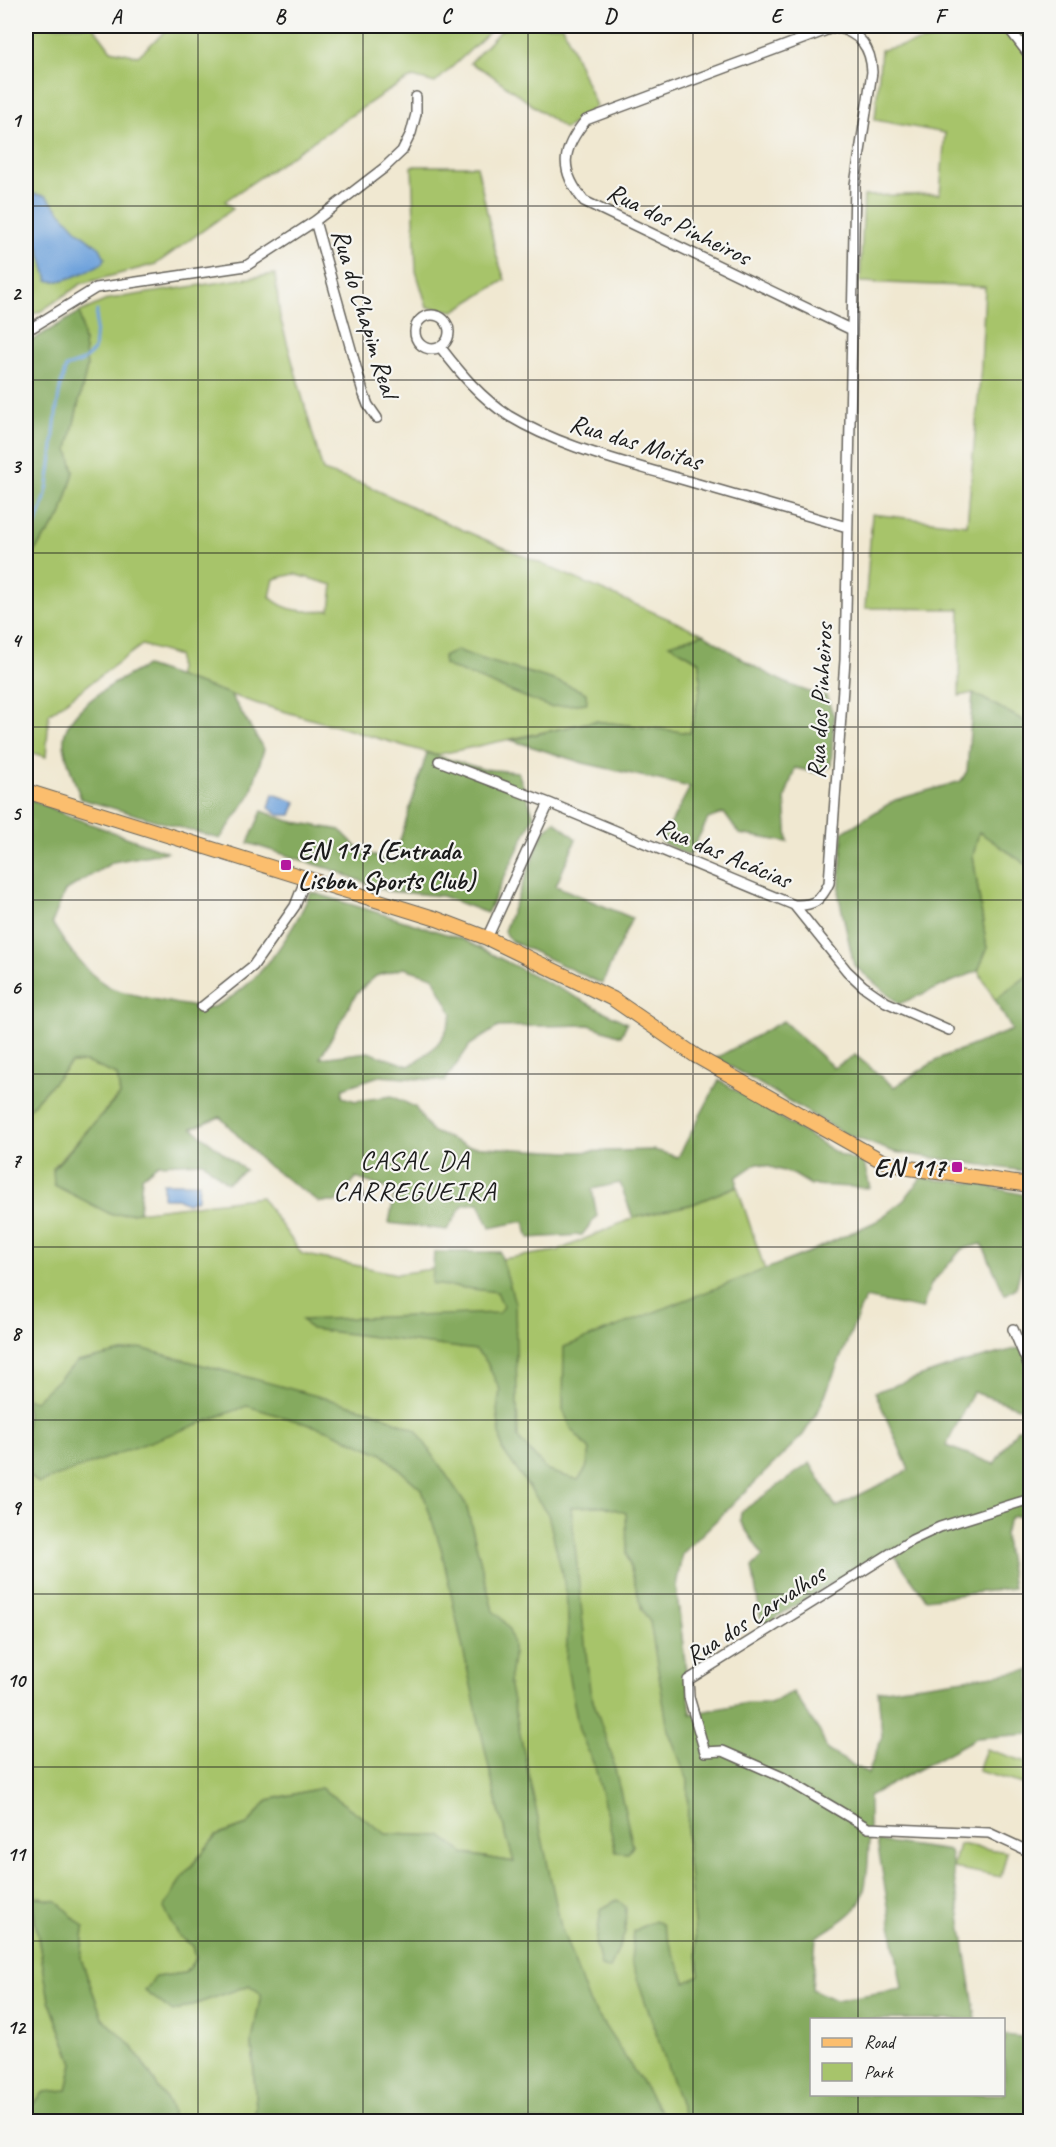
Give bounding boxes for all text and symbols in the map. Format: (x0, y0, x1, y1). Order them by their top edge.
text: A (111, 4, 123, 29)
text: B (275, 4, 287, 29)
text: C (441, 4, 453, 29)
text: D (604, 4, 618, 29)
text: E (771, 4, 785, 29)
text: F (935, 4, 949, 29)
text: 1 (12, 108, 23, 133)
street label: Rua dos Pinheiros (602, 175, 758, 274)
street label: Rua do Chapim Real (324, 225, 408, 405)
text: 2 (12, 281, 23, 306)
street label: Rua das Moitas (566, 406, 708, 478)
text: 3 (12, 454, 23, 479)
street label: Rua dos Pinheiros (799, 620, 841, 780)
text: 4 (12, 628, 24, 653)
text: 5 (12, 801, 23, 826)
street label: Rua das Acácias (652, 810, 798, 897)
place label: EN 117 (Entrada Lisbon Sports Club) (298, 834, 477, 897)
marker: EN 117 (Entrada Lisbon Sports Club) (279, 858, 293, 872)
text: 6 (11, 975, 22, 1000)
district label: CASAL DA CARREGUEIRA (333, 1143, 497, 1208)
text: 7 (12, 1148, 23, 1173)
place label: EN 117 (874, 1151, 947, 1184)
marker: EN 117 (950, 1160, 964, 1174)
text: 8 (12, 1321, 24, 1346)
text: 9 (12, 1495, 23, 1520)
street label: Rua dos Carvalhos (679, 1556, 833, 1673)
text: 10 (7, 1668, 27, 1693)
text: 11 (7, 1842, 27, 1867)
text: 12 (7, 2015, 27, 2040)
legend (810, 2018, 1005, 2096)
text: Road (864, 2031, 897, 2053)
text: Park (864, 2061, 894, 2083)

